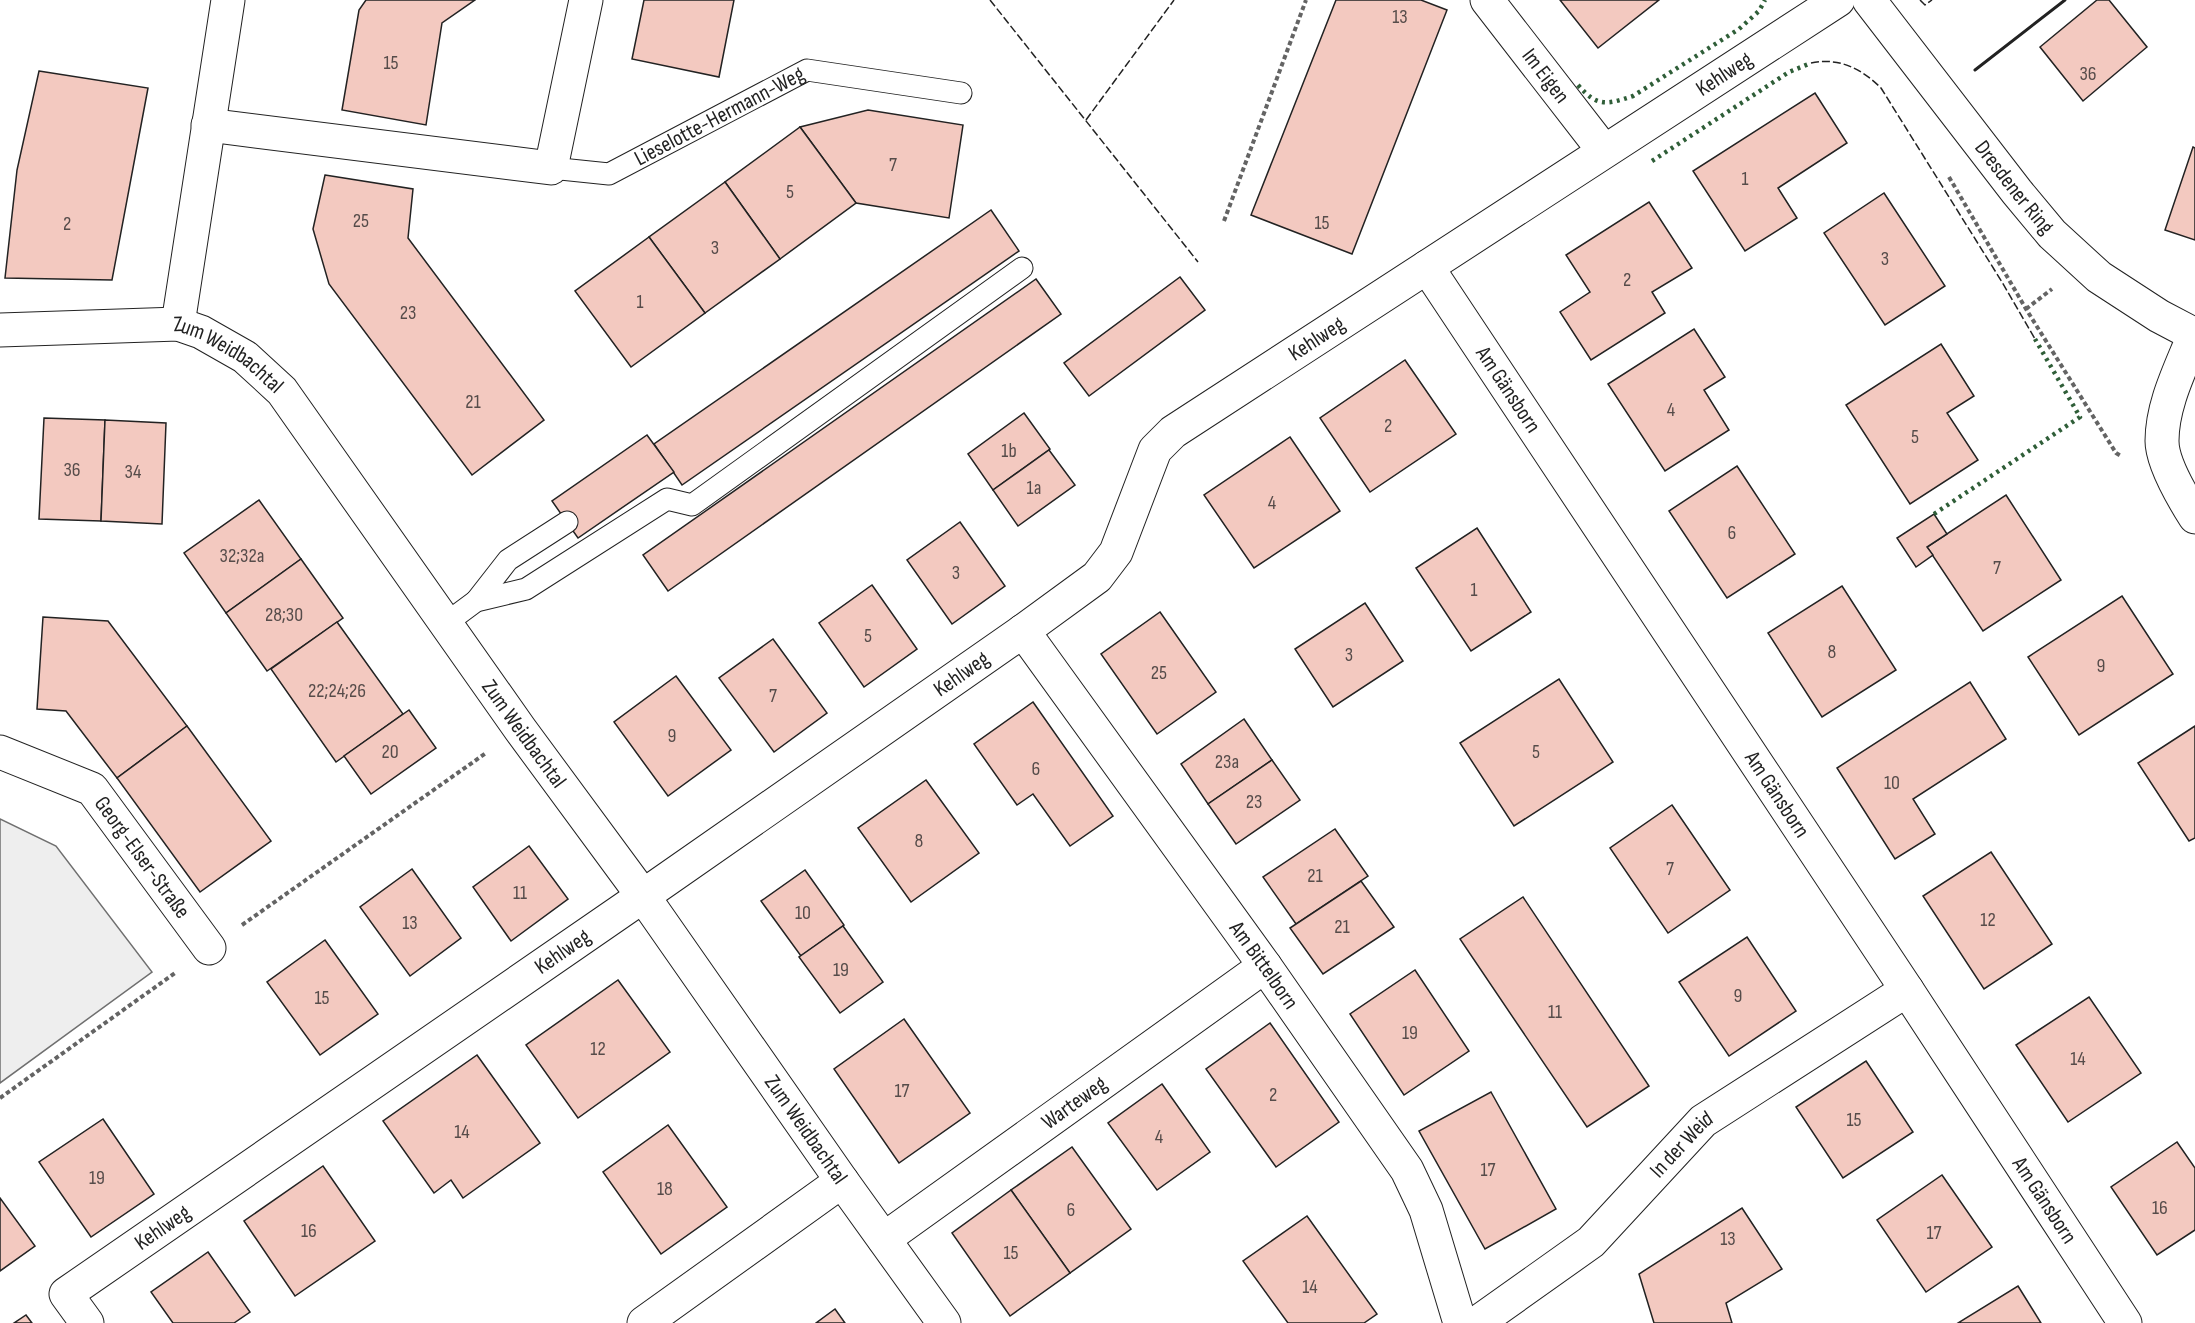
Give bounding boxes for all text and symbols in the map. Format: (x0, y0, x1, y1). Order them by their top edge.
house number: 13 (1392, 5, 1408, 29)
street label: Im Eigen (1516, 43, 1576, 109)
street label: Kehlweg (1691, 46, 1758, 102)
house number: 15 (383, 51, 399, 75)
street label: Lieselotte-Hermann-Weg (630, 60, 809, 172)
house number: 36 (2079, 62, 2097, 86)
street label: Dresdener Ring (1969, 135, 2060, 240)
house number: 7 (889, 153, 897, 177)
house number: 1 (1742, 167, 1749, 191)
house number: 5 (786, 180, 794, 204)
house number: 25 (353, 209, 369, 233)
house number: 15 (1314, 211, 1330, 235)
house number: 2 (63, 212, 71, 236)
house number: 3 (711, 236, 719, 260)
house number: 3 (1881, 247, 1889, 271)
house number: 2 (1623, 268, 1631, 292)
house number: 1 (637, 290, 644, 314)
house number: 23 (400, 301, 416, 325)
street label: Zum Weidbachtal (173, 310, 289, 399)
street label: Kehlweg (1283, 310, 1350, 367)
street label: Am Gänsborn (1469, 340, 1547, 438)
house number: 21 (465, 390, 481, 414)
house number: 4 (1667, 398, 1675, 422)
house number: 2 (1384, 414, 1392, 438)
house number: 5 (1911, 425, 1919, 449)
house number: 1b (1001, 439, 1017, 463)
house number: 36 (63, 458, 81, 482)
house number: 34 (125, 460, 141, 484)
house number: 1a (1027, 476, 1041, 500)
house number: 4 (1268, 491, 1276, 515)
house number: 6 (1728, 521, 1736, 545)
house number: 32;32a (220, 544, 264, 568)
house number: 7 (1993, 556, 2001, 580)
house number: 3 (952, 561, 960, 585)
house number: 1 (1471, 578, 1478, 602)
house number: 28;30 (265, 603, 303, 627)
house number: 5 (864, 624, 872, 648)
house number: 8 (1828, 640, 1836, 664)
house number: 3 (1345, 643, 1353, 667)
street label: Kehlweg (928, 645, 995, 703)
house number: 9 (2097, 654, 2105, 678)
house number: 25 (1151, 661, 1167, 685)
street label: Zum Weidbachtal (476, 674, 572, 793)
house number: 22;24;26 (308, 679, 366, 703)
house number: 7 (769, 684, 777, 708)
house number: 9 (668, 724, 676, 748)
house number: 20 (381, 740, 399, 764)
house number: 5 (1532, 740, 1540, 764)
street label: Am Gänsborn (1738, 745, 1816, 843)
house number: 23a (1215, 750, 1239, 774)
house number: 6 (1032, 757, 1040, 781)
house number: 10 (1884, 771, 1900, 795)
house number: 23 (1246, 790, 1262, 814)
street label: Georg-Elser-Straße (88, 791, 196, 924)
house number: 8 (915, 829, 923, 853)
house number: 7 (1666, 857, 1674, 881)
house number: 21 (1307, 864, 1323, 888)
house number: 11 (513, 881, 527, 905)
house number: 10 (795, 901, 811, 925)
house number: 12 (1980, 908, 1996, 932)
house number: 13 (402, 911, 418, 935)
street label: Am Bittelborn (1223, 915, 1304, 1014)
house number: 21 (1334, 915, 1350, 939)
street label: Kehlweg (529, 923, 596, 980)
house number: 19 (833, 958, 849, 982)
house number: 9 (1734, 984, 1742, 1008)
house number: 15 (314, 986, 330, 1010)
house number: 11 (1548, 1000, 1562, 1024)
house number: 19 (1402, 1021, 1418, 1045)
house number: 12 (590, 1037, 606, 1061)
house number: 14 (2070, 1047, 2086, 1071)
street label: Zum Weidbachtal (759, 1070, 854, 1189)
street label: Warteweg (1036, 1070, 1112, 1135)
house number: 17 (895, 1079, 909, 1103)
house number: 2 (1269, 1083, 1277, 1107)
street label: In der Weid (1644, 1105, 1718, 1183)
house number: 15 (1846, 1108, 1862, 1132)
house number: 14 (454, 1120, 470, 1144)
house number: 4 (1155, 1125, 1163, 1149)
street label: Am Gänsborn (2006, 1151, 2083, 1249)
house number: 17 (1481, 1158, 1495, 1182)
house number: 19 (89, 1166, 105, 1190)
house number: 18 (657, 1177, 673, 1201)
house number: 16 (2152, 1196, 2168, 1220)
house number: 6 (1067, 1198, 1075, 1222)
street label: Kehlweg (129, 1199, 196, 1256)
house number: 16 (301, 1219, 317, 1243)
house number: 17 (1927, 1221, 1941, 1245)
house number: 13 (1720, 1227, 1736, 1251)
house number: 15 (1003, 1241, 1019, 1265)
house number: 14 (1302, 1275, 1318, 1299)

